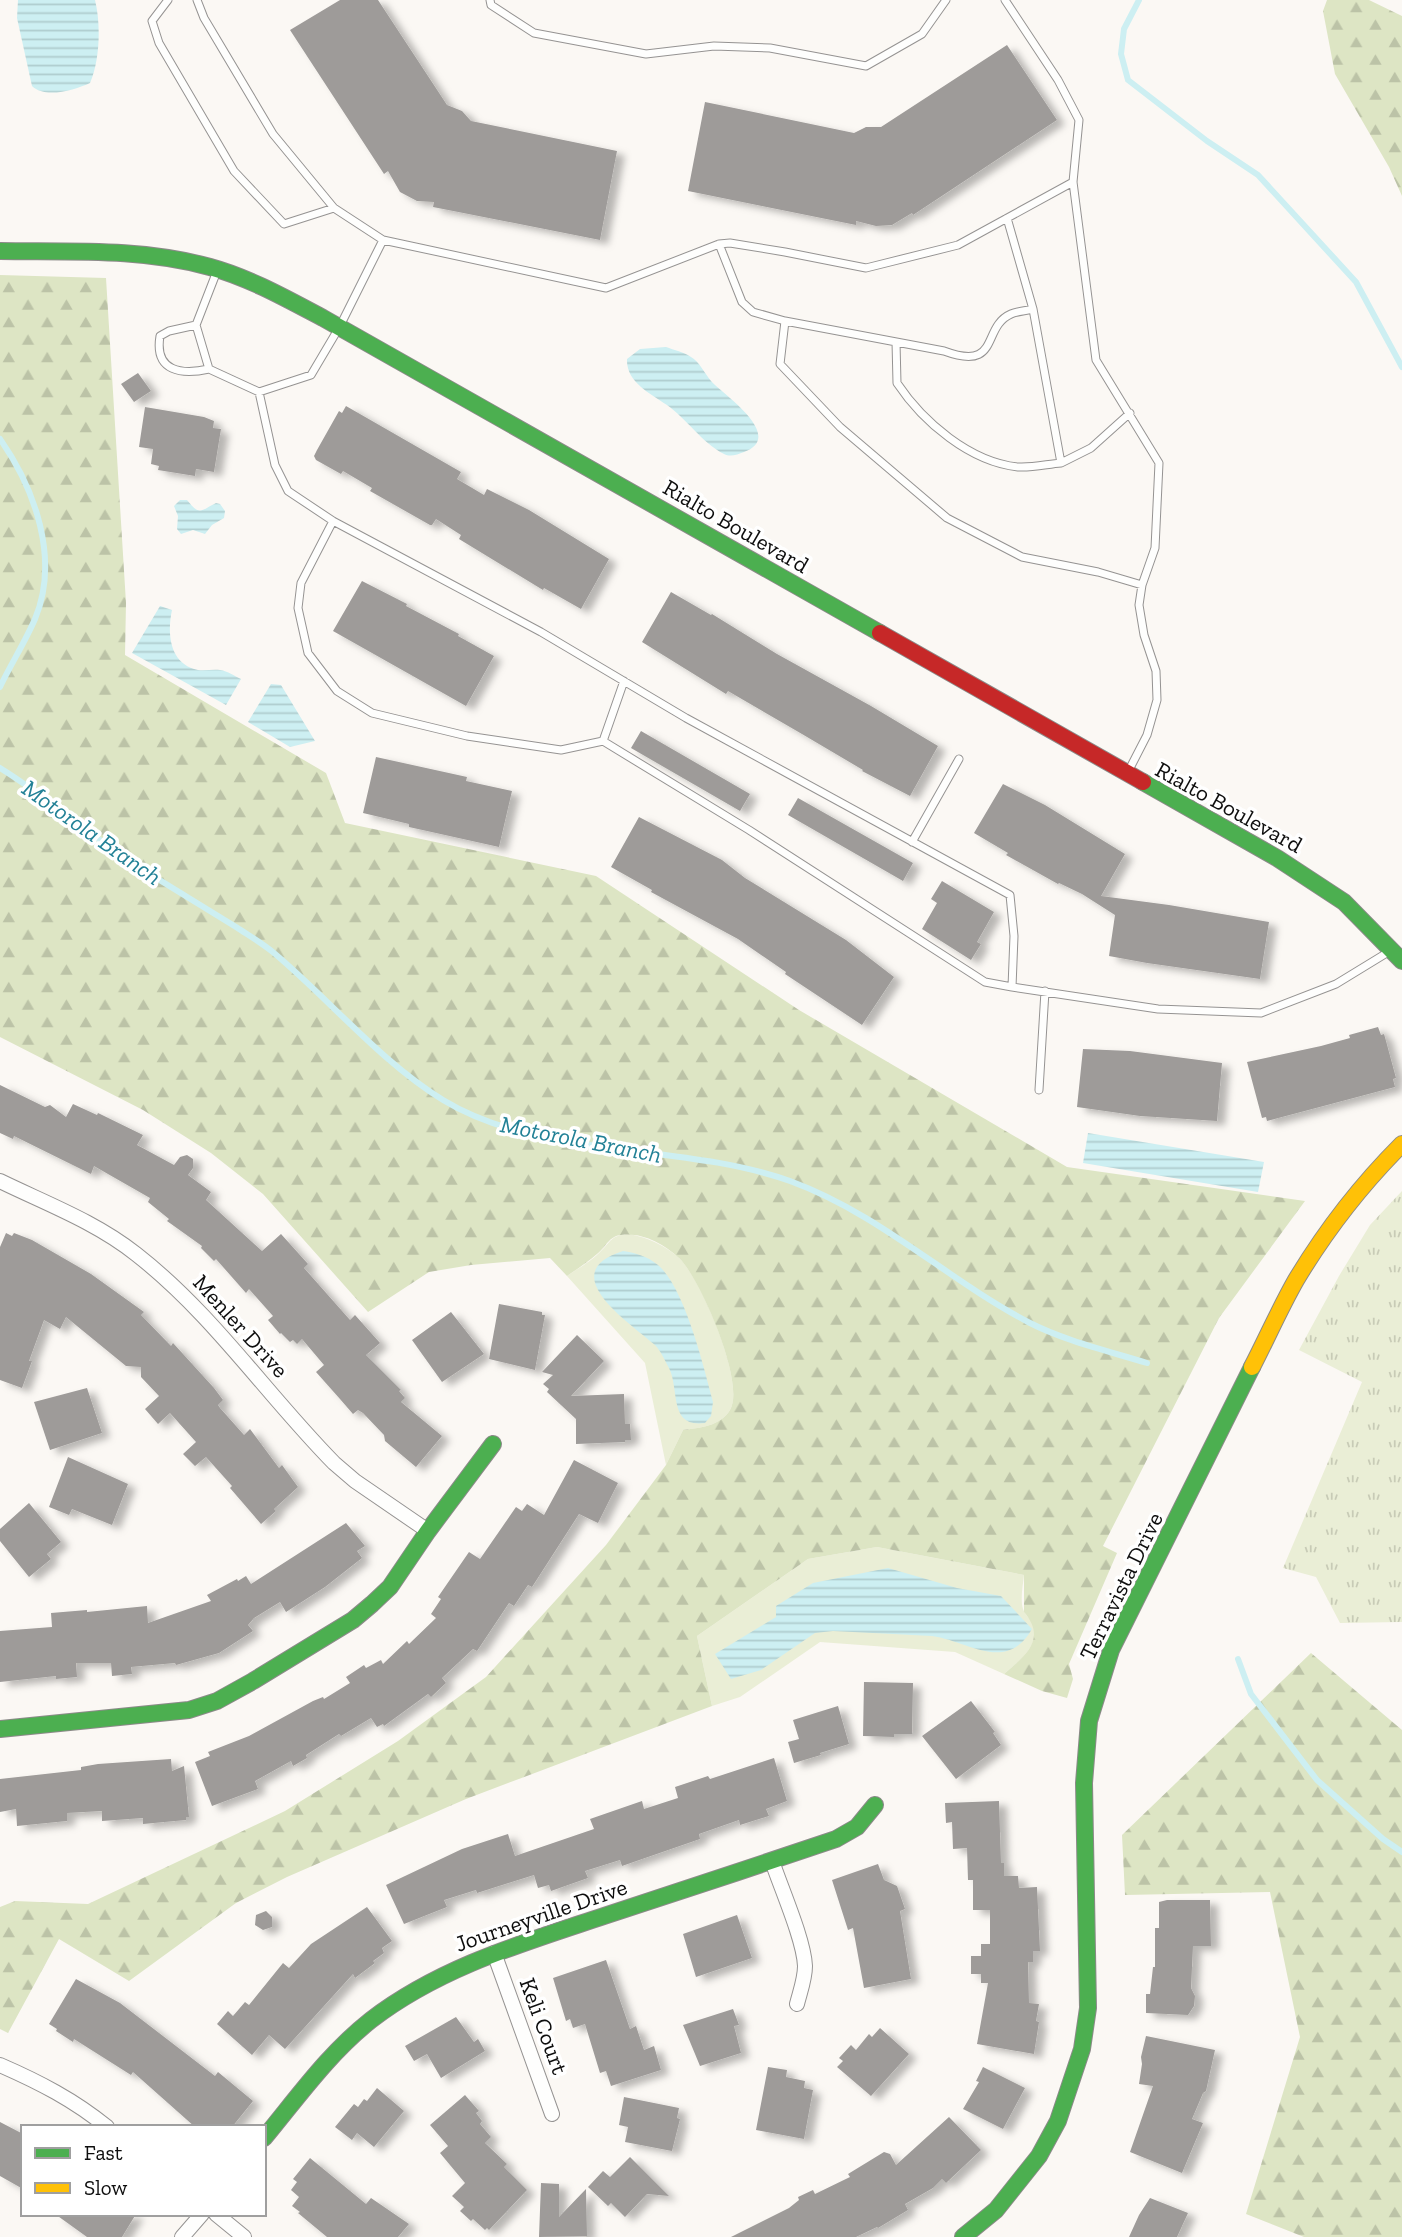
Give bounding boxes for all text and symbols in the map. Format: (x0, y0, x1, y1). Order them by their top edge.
street label: Rialto Boulevard (658, 473, 814, 579)
street label: Rialto Boulevard (1151, 755, 1308, 859)
water label: Motorola Branch (17, 773, 167, 891)
water label: Motorola Branch (498, 1109, 664, 1169)
street label: Menler Drive (187, 1269, 295, 1383)
street label: Terravista Drive (1073, 1508, 1169, 1664)
street label: Journeyville Drive (451, 1872, 631, 1958)
street label: Keli Court (514, 1974, 575, 2079)
legend (21, 2125, 266, 2216)
text: Fast (84, 2140, 123, 2165)
text: Slow (84, 2175, 127, 2200)

